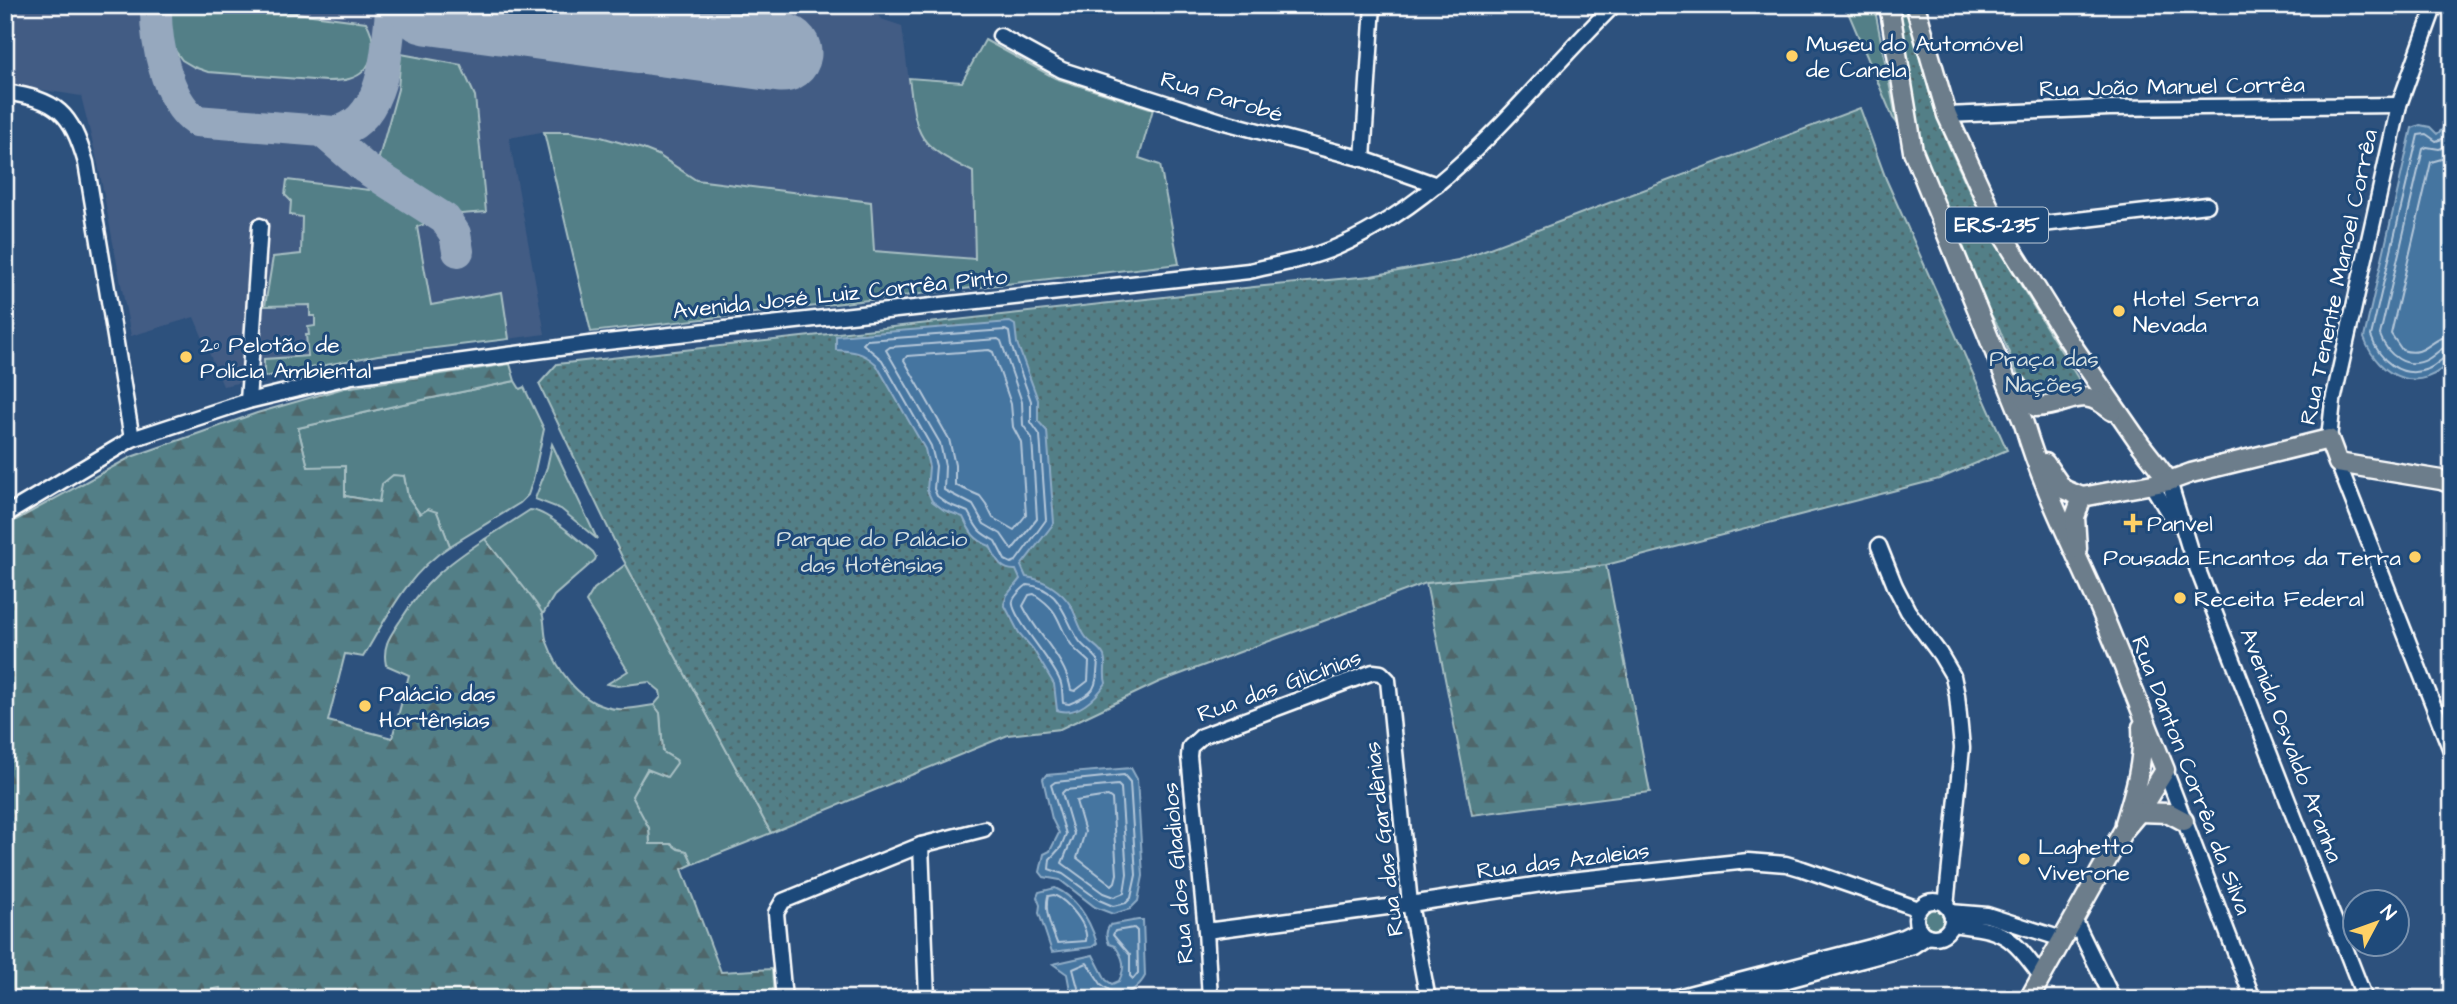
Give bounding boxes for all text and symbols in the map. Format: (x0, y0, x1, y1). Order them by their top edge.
place label: Museu do Automóvel de Canela (1806, 28, 2023, 86)
marker: Museu do Automóvel de Canela (1784, 48, 1800, 64)
street label: Rua Parobé (1157, 63, 1287, 131)
street label: Rua João Manuel Corrêa (2039, 69, 2306, 105)
street label: Rua Tenente Manoel Corrêa (2292, 126, 2386, 428)
road number: ERS-235 (1946, 208, 2048, 243)
street label: Avenida José Luiz Corrêa Pinto (671, 260, 1009, 328)
place label: Hotel Serra Nevada (2133, 283, 2259, 341)
marker: Hotel Serra Nevada (2111, 303, 2127, 319)
place label: 2º Pelotão de Polícia Ambiental (200, 329, 371, 387)
park label: Praça das Nações (1989, 343, 2099, 401)
marker: 2º Pelotão de Polícia Ambiental (178, 349, 194, 365)
place label: Panvel (2147, 508, 2213, 540)
marker: Panvel (2125, 515, 2141, 531)
park label: Parque do Palácio das Hotênsias (777, 523, 967, 581)
place label: Pousada Encantos da Terra (2103, 542, 2401, 574)
marker: Pousada Encantos da Terra (2407, 549, 2423, 565)
place label: Receita Federal (2194, 583, 2364, 615)
marker: Receita Federal (2172, 590, 2188, 606)
street label: Avenida Osvaldo Aranha (2232, 624, 2351, 867)
street label: Rua Danton Corrêa da Silva (2123, 631, 2259, 920)
street label: Rua das Glicínias (1193, 641, 1366, 730)
place label: Palácio das Hortênsias (379, 678, 496, 736)
marker: Palácio das Hortênsias (357, 698, 373, 714)
street label: Rua das Gardênias (1356, 740, 1412, 938)
street label: Rua dos Gladiolos (1154, 781, 1202, 965)
place label: Laghetto Viverone (2038, 831, 2133, 889)
street label: Rua das Azaleias (1475, 835, 1651, 887)
marker: Laghetto Viverone (2016, 851, 2032, 867)
north arrow (2342, 888, 2412, 958)
text: N (2374, 899, 2402, 926)

